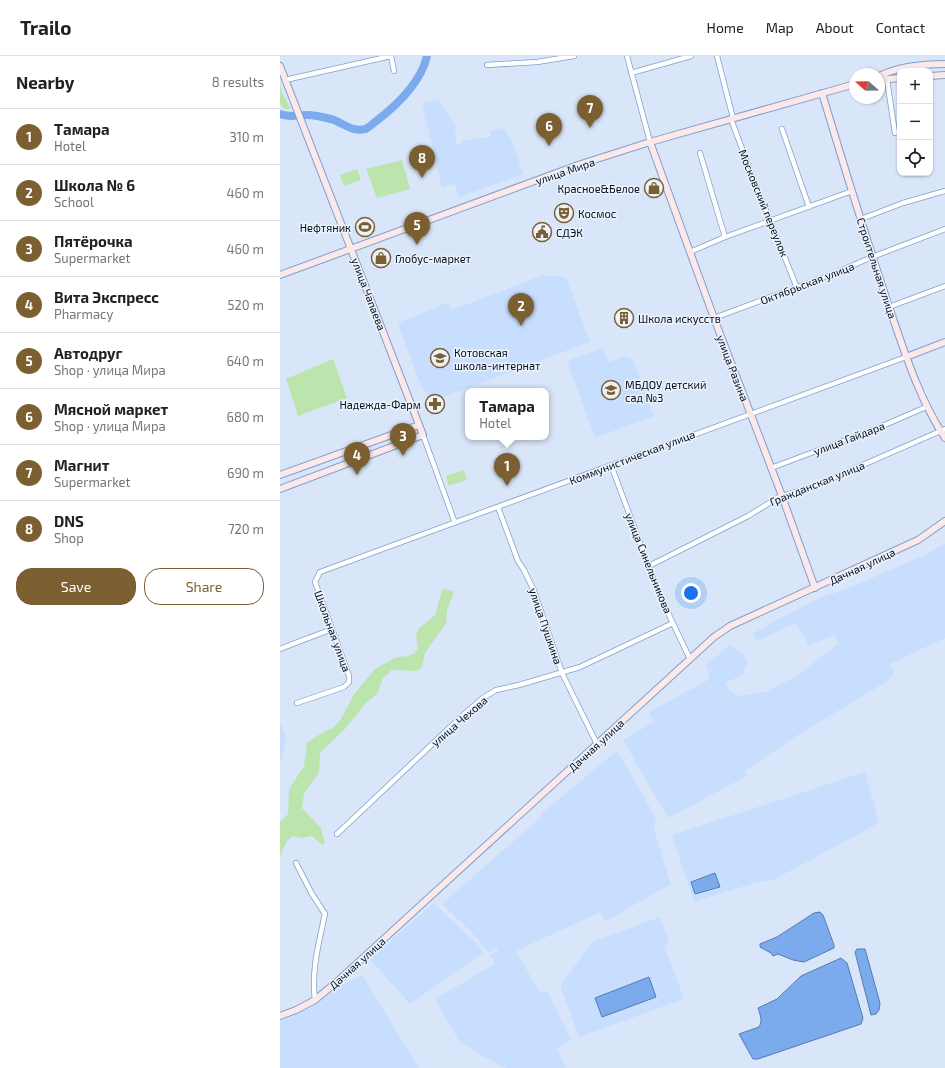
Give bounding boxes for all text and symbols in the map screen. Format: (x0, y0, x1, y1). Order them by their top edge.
text: Trailo (20, 16, 72, 39)
text: Home (707, 19, 744, 36)
text: Map (766, 19, 794, 36)
text: About (816, 19, 854, 36)
text: Contact (876, 19, 925, 36)
north arrow (849, 68, 885, 104)
map controls (897, 68, 933, 176)
button: + (897, 68, 933, 104)
text: Nearby (16, 72, 74, 92)
text: 8 results (212, 74, 264, 90)
pin: 7 (577, 95, 603, 128)
button: − (897, 104, 933, 140)
pin: 6 (536, 113, 562, 146)
text: Тамара (54, 120, 110, 138)
text: 1 (26, 129, 32, 145)
text: 310 m (229, 129, 264, 145)
text: Hotel (54, 138, 86, 154)
button: locate (897, 140, 933, 176)
pin: 8 (409, 145, 435, 178)
street label: Московский переулок (736, 147, 792, 259)
street label: улица Мира (534, 155, 597, 188)
text: Школа № 6 (54, 176, 135, 194)
shop icon: Красное&Белое (643, 177, 665, 199)
place label: Красное&Белое (557, 182, 640, 195)
text: 2 (25, 185, 33, 201)
text: 460 m (226, 185, 264, 201)
text: School (54, 194, 94, 210)
theatre icon: Космос (553, 202, 575, 224)
place label: Космос (578, 207, 616, 220)
pin: 5 (404, 212, 430, 245)
sports icon: Нефтяник (354, 216, 376, 238)
street label: Строительная улица (854, 216, 899, 321)
place label: Нефтяник (300, 221, 351, 234)
public building icon: СДЭК (531, 221, 553, 243)
place label: СДЭК (556, 226, 583, 239)
text: Пятёрочка (54, 232, 133, 250)
text: 3 (25, 241, 33, 257)
text: 460 m (226, 241, 264, 257)
shop icon: Глобус-маркет (370, 247, 392, 269)
text: Supermarket (54, 250, 131, 266)
place label: Глобус-маркет (395, 252, 471, 266)
street label: улица Чапаева (348, 256, 389, 332)
street label: Октябрьская улица (758, 259, 856, 308)
text: Вита Экспресс (54, 288, 159, 306)
pin: 2 (508, 293, 534, 326)
text: 4 (25, 297, 33, 313)
text: 520 m (228, 297, 264, 313)
text: Pharmacy (54, 306, 113, 322)
building icon: Школа искусств (613, 307, 635, 329)
place label: Школа искусств (638, 312, 721, 326)
street label: улица Разина (713, 333, 752, 403)
text: Автодруг (54, 344, 123, 362)
place label: Котовская школа-интернат (454, 346, 541, 372)
school or university icon: Котовская школа-интернат (429, 347, 451, 369)
text: 5 (25, 353, 33, 369)
text: 640 m (226, 353, 264, 369)
text: Shop · улица Мира (54, 362, 166, 378)
place label: МБДОУ детский сад №3 (625, 378, 706, 404)
school or university icon: МБДОУ детский сад №3 (600, 379, 622, 401)
popup (465, 388, 549, 440)
pharmacy icon: Надежда-Фарм (424, 393, 446, 415)
text: Тамара (479, 397, 535, 415)
place label: Надежда-Фарм (339, 398, 421, 411)
text: Мясной маркет (54, 400, 168, 418)
text: 6 (25, 409, 33, 425)
text: 680 m (227, 409, 264, 425)
text: Hotel (479, 415, 511, 431)
text: Shop · улица Мира (54, 418, 166, 434)
street label: улица Гайдара (812, 418, 887, 458)
pin: 3 (390, 423, 416, 456)
street label: Коммунистическая улица (567, 427, 697, 488)
pin: 4 (344, 442, 370, 475)
pin: 1 (494, 453, 520, 486)
text: Магнит (54, 456, 109, 474)
street label: Гражданская улица (768, 458, 867, 509)
text: 7 (26, 465, 32, 481)
text: 690 m (227, 465, 264, 481)
text: Supermarket (54, 474, 131, 490)
street label: улица Синельникова (622, 511, 675, 616)
text: DNS (54, 512, 84, 530)
text: 8 (25, 521, 33, 537)
text: 720 m (228, 521, 264, 537)
text: Shop (54, 530, 84, 546)
street label: Дачная улица (827, 545, 897, 588)
button: Save (16, 568, 136, 605)
button: Share (144, 568, 264, 605)
your location (681, 583, 701, 603)
street label: улица Пушкина (526, 586, 565, 666)
street label: Школьная улица (311, 588, 354, 674)
street label: улица Чехова (428, 693, 490, 750)
street label: Дачная улица (566, 716, 627, 775)
street label: Дачная улица (326, 934, 388, 992)

